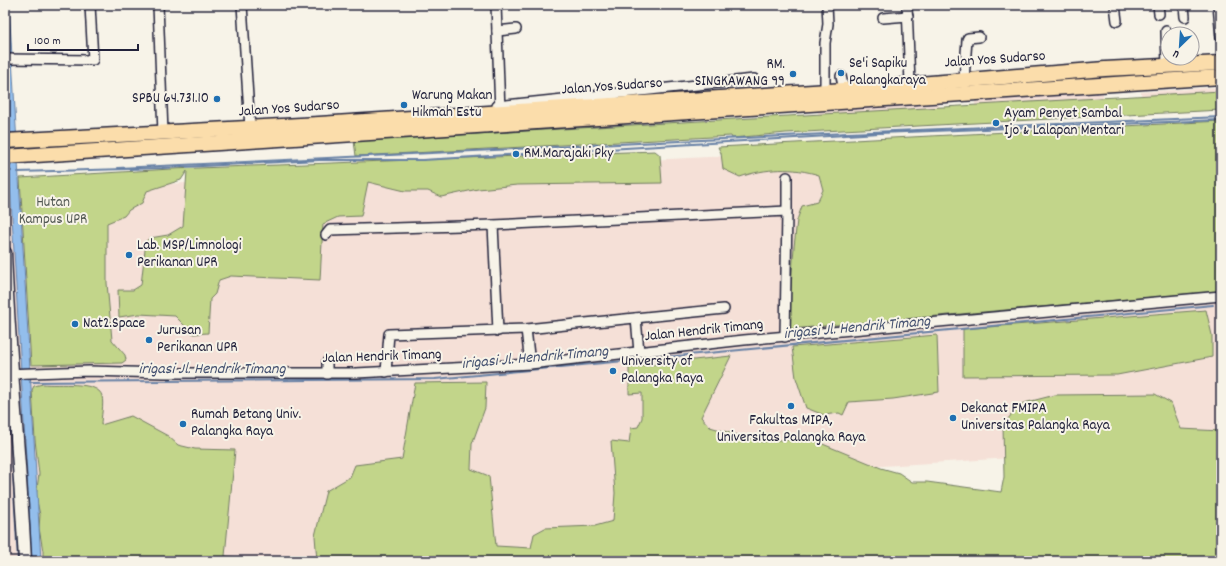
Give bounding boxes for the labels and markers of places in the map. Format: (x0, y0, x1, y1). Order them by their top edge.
place label: Se'i Sapiku Palangkaraya (849, 53, 927, 92)
place label: RM. SINGKAWANG 99 (695, 54, 785, 93)
marker: Se'i Sapiku Palangkaraya (836, 68, 846, 78)
marker: RM. SINGKAWANG 99 (788, 69, 798, 79)
place label: Warung Makan Hikmah Estu (412, 85, 493, 124)
place label: SPBU 64.731.10 (132, 88, 209, 110)
marker: SPBU 64.731.10 (212, 94, 222, 104)
marker: Warung Makan Hikmah Estu (399, 100, 409, 110)
place label: Ayam Penyet Sambal Ijo & Lalapan Mentari (1004, 103, 1124, 142)
marker: Ayam Penyet Sambal Ijo & Lalapan Mentari (991, 118, 1001, 128)
place label: RM.Marajaki Pky (524, 143, 614, 165)
marker: RM.Marajaki Pky (511, 149, 521, 159)
place label: Lab. MSP/Limnologi Perikanan UPR (137, 235, 242, 274)
marker: Lab. MSP/Limnologi Perikanan UPR (124, 250, 134, 260)
place label: Nat2.Space (83, 313, 146, 335)
marker: Nat2.Space (70, 319, 80, 329)
place label: Jurusan Perikanan UPR (157, 320, 238, 359)
marker: Jurusan Perikanan UPR (144, 335, 154, 345)
place label: University of Palangka Raya (621, 351, 704, 390)
marker: University of Palangka Raya (608, 366, 618, 376)
place label: Dekanat FMIPA Universitas Palangka Raya (961, 398, 1111, 437)
marker: Fakultas MIPA, Universitas Palangka Raya (786, 401, 796, 411)
place label: Rumah Betang Univ. Palangka Raya (191, 404, 301, 443)
place label: Fakultas MIPA, Universitas Palangka Raya (717, 410, 866, 449)
marker: Dekanat FMIPA Universitas Palangka Raya (948, 413, 958, 423)
marker: Rumah Betang Univ. Palangka Raya (178, 419, 188, 429)

